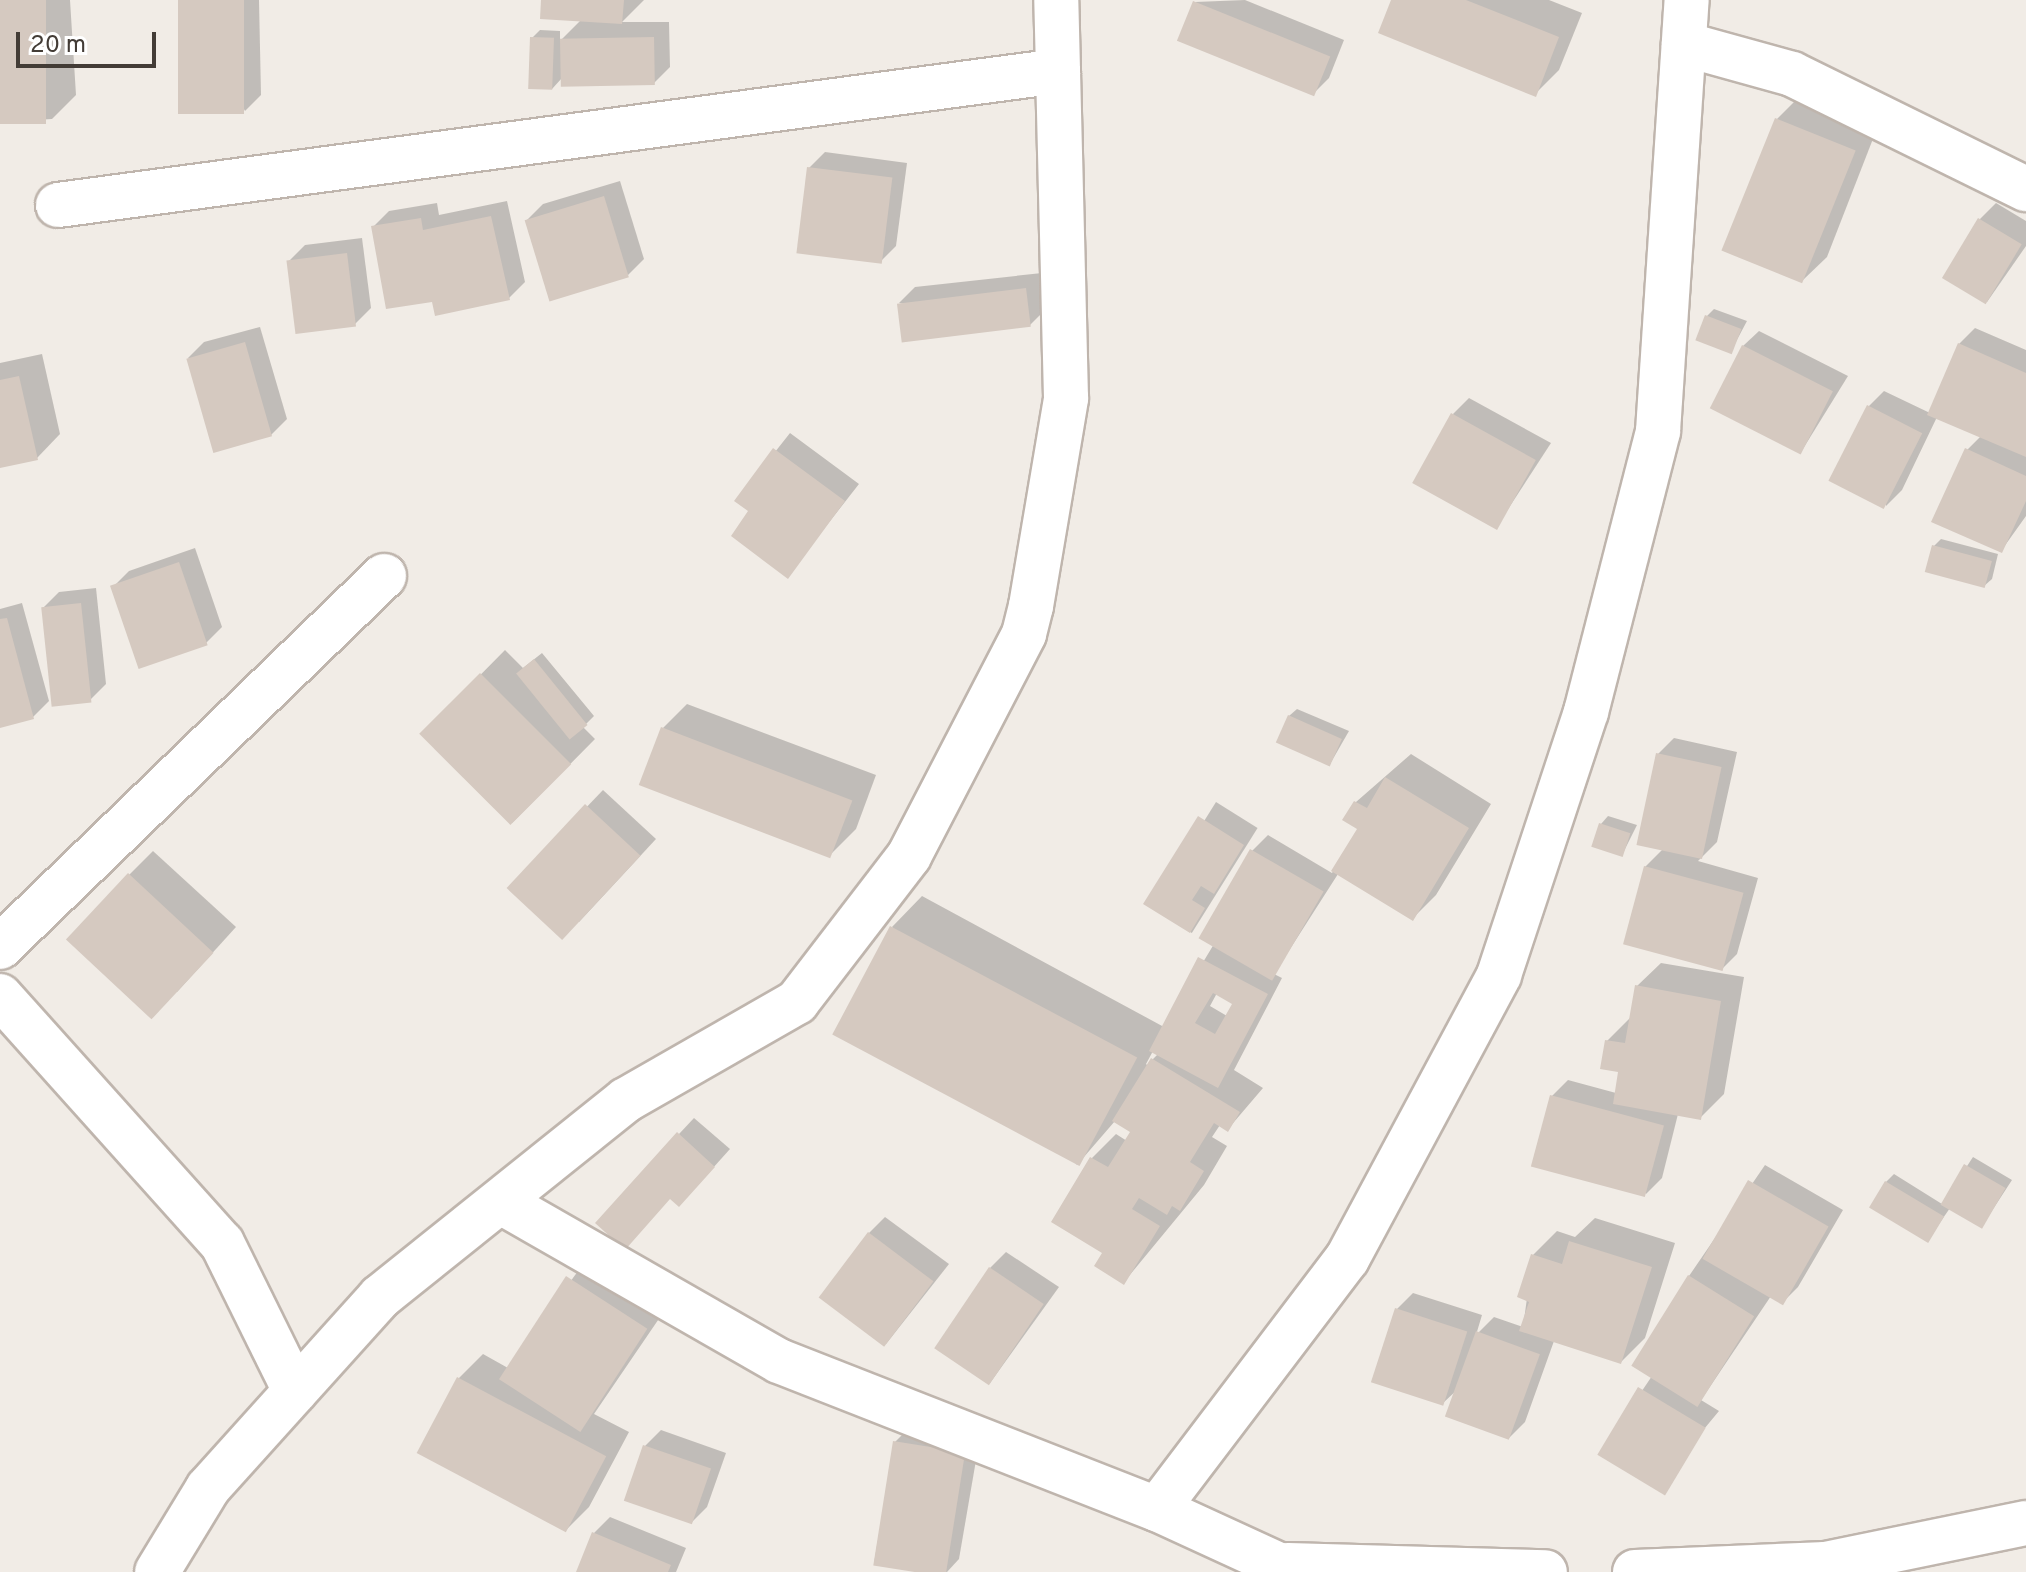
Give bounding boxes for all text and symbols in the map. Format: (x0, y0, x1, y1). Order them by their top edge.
scale bar (20, 16, 160, 66)
text: 20 m (30, 31, 86, 61)

